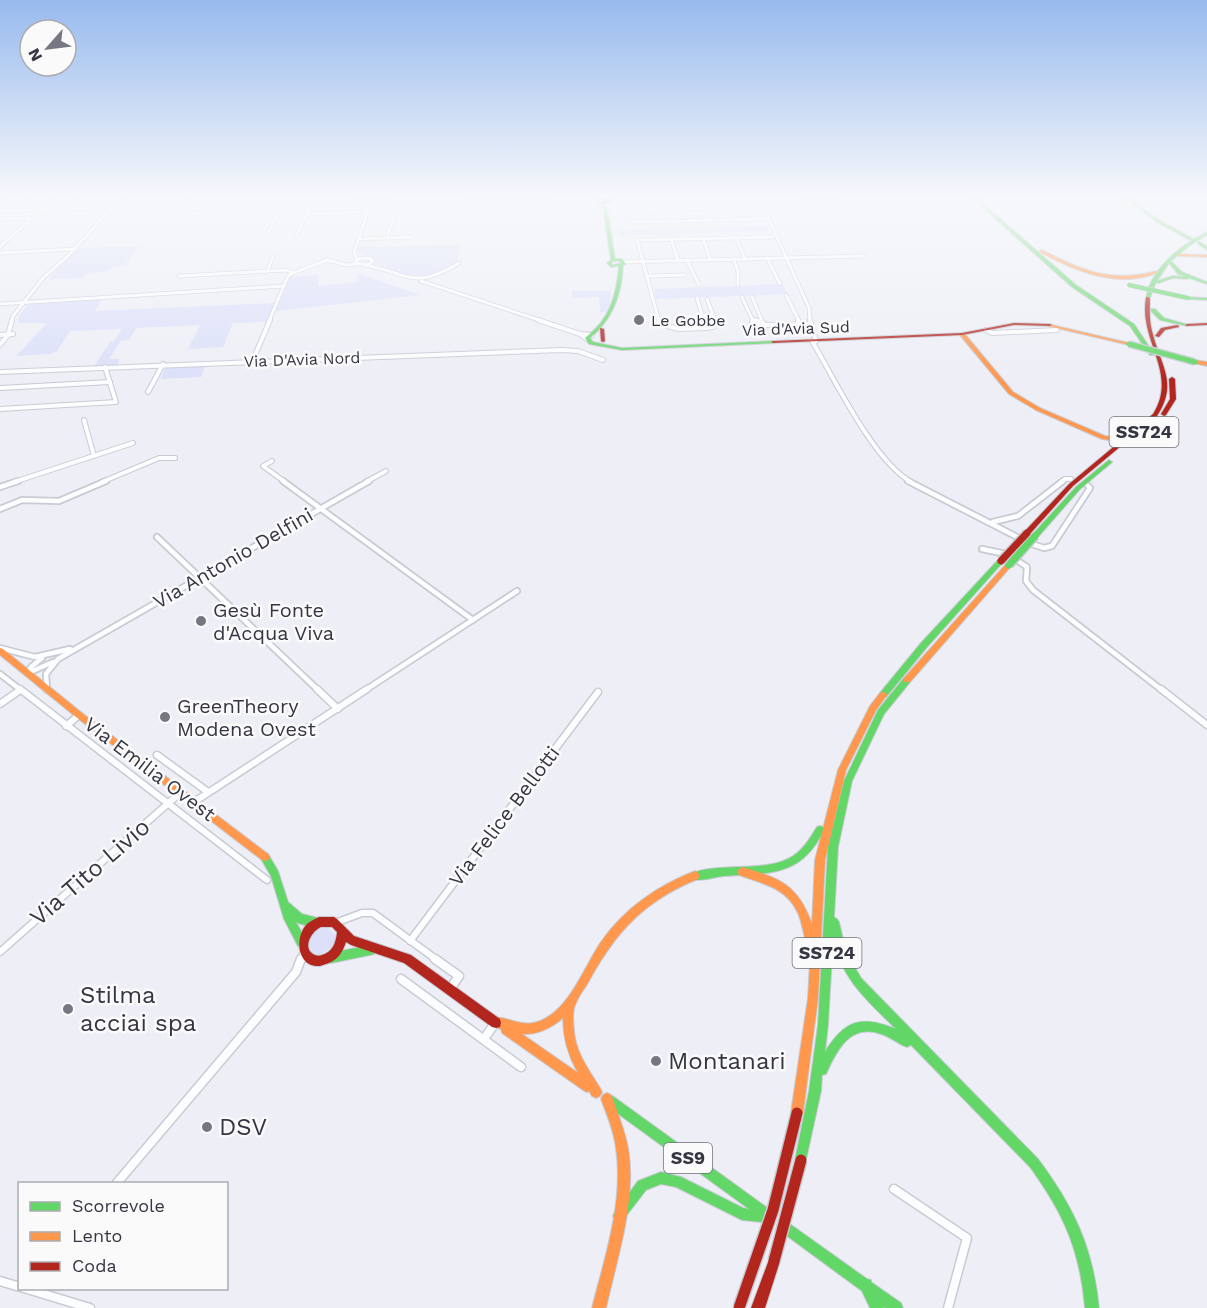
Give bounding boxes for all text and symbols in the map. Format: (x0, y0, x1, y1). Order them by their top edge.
north arrow (18, 18, 78, 78)
text: N (24, 45, 46, 65)
place label: Le Gobbe (651, 311, 726, 330)
marker: Le Gobbe (632, 313, 646, 327)
street label: Via d'Avia Sud (742, 317, 850, 340)
street label: Via D'Avia Nord (243, 348, 361, 371)
road number: SS724 (1110, 417, 1178, 447)
street label: Via Antonio Delfini (149, 502, 317, 614)
place label: Gesù Fonte d'Acqua Viva (213, 598, 334, 645)
marker: Gesù Fonte d'Acqua Viva (194, 614, 208, 628)
place label: GreenTheory Modena Ovest (177, 694, 316, 741)
marker: GreenTheory Modena Ovest (158, 710, 172, 724)
street label: Via Emilia Ovest (80, 712, 221, 827)
street label: Via Felice Bellotti (444, 741, 564, 891)
street label: Via Tito Livio (24, 812, 156, 932)
road number: SS724 (792, 938, 862, 968)
place label: Stilma acciai spa (80, 981, 196, 1037)
marker: Stilma acciai spa (61, 1002, 75, 1016)
place label: Montanari (668, 1047, 786, 1075)
marker: Montanari (649, 1054, 663, 1068)
place label: DSV (219, 1113, 267, 1141)
marker: DSV (200, 1120, 214, 1134)
road number: SS9 (664, 1143, 712, 1173)
legend (18, 1182, 228, 1290)
text: Scorrevole (72, 1195, 165, 1216)
text: Lento (72, 1225, 122, 1246)
text: Coda (72, 1255, 117, 1276)

